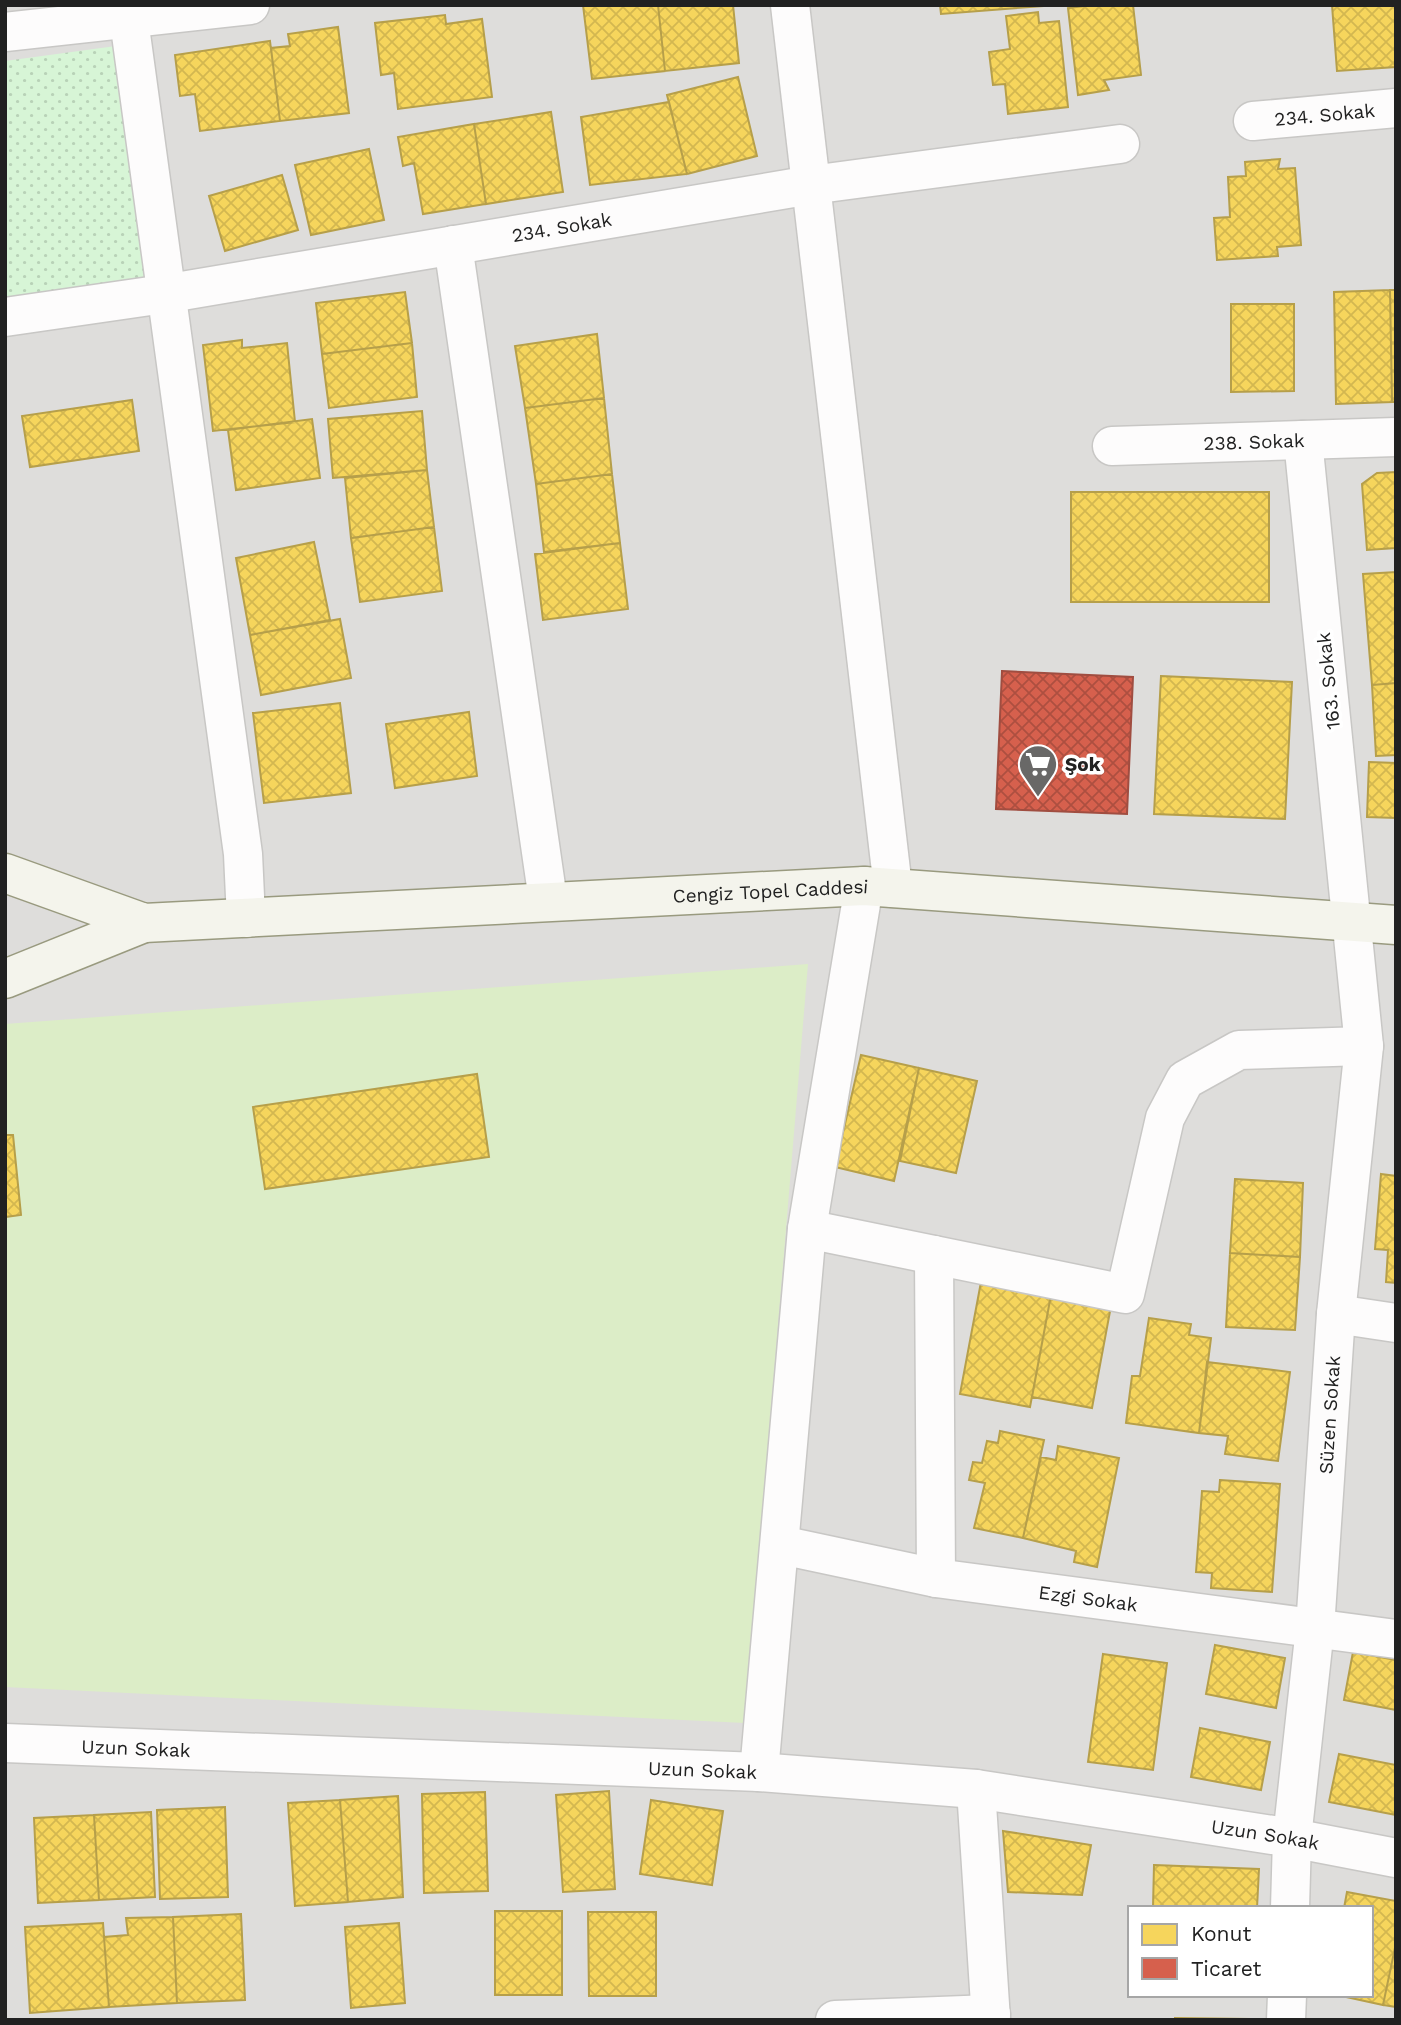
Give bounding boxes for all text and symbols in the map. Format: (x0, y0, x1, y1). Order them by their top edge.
street label: 234. Sokak (1273, 99, 1376, 131)
street label: 234. Sokak (510, 208, 614, 247)
street label: 238. Sokak (1203, 429, 1305, 455)
street label: 163. Sokak (1312, 631, 1345, 731)
supermarket icon: Şok (1017, 743, 1059, 798)
place label: Şok (1065, 753, 1101, 776)
street label: Cengiz Topel Caddesi (672, 875, 869, 908)
street label: Süzen Sokak (1314, 1355, 1345, 1475)
street label: Ezgi Sokak (1037, 1581, 1139, 1617)
street label: Uzun Sokak (81, 1735, 191, 1762)
street label: Uzun Sokak (647, 1757, 758, 1784)
street label: Uzun Sokak (1210, 1815, 1321, 1855)
legend (1128, 1906, 1373, 1997)
text: Konut (1191, 1921, 1251, 1946)
text: Ticaret (1191, 1956, 1262, 1981)

